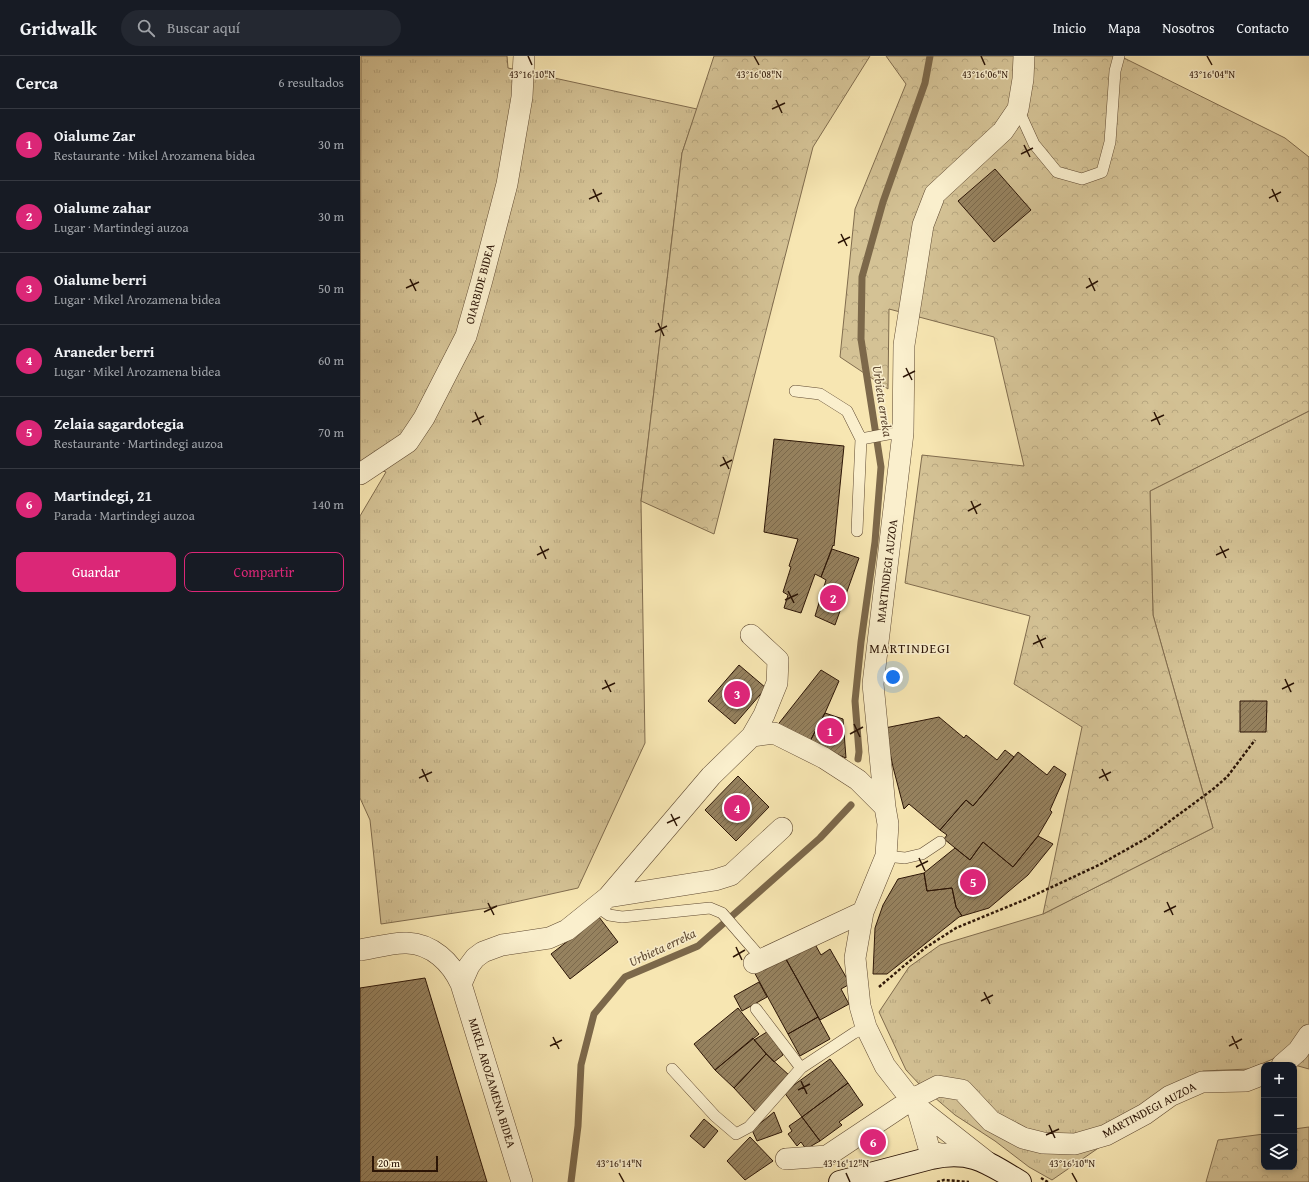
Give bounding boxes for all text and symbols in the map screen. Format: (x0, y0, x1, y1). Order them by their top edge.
search box (121, 10, 401, 46)
text: Gridwalk (20, 14, 97, 42)
icon: search (135, 17, 157, 39)
text: Buscar aquí (167, 17, 240, 38)
text: Inicio (1053, 18, 1086, 38)
text: Mapa (1108, 18, 1140, 38)
text: Nosotros (1162, 18, 1215, 38)
text: Contacto (1237, 18, 1289, 38)
text: 43°16'10"N (509, 67, 555, 82)
text: 43°16'08"N (736, 67, 782, 82)
text: 43°16'06"N (962, 67, 1008, 82)
text: 43°16'04"N (1189, 67, 1235, 82)
text: Cerca (16, 70, 58, 95)
text: 6 resultados (278, 73, 344, 92)
text: Oialume Zar (54, 125, 135, 146)
text: 1 (26, 135, 32, 154)
text: 30 m (318, 135, 344, 154)
text: Restaurante · Mikel Arozamena bidea (54, 146, 255, 165)
text: Oialume zahar (54, 197, 151, 218)
text: 2 (26, 207, 32, 226)
text: 30 m (318, 207, 344, 226)
text: Lugar · Martindegi auzoa (54, 218, 189, 237)
street label: OIARBIDE BIDEA (461, 241, 499, 326)
text: Oialume berri (54, 269, 147, 290)
text: 3 (26, 279, 32, 298)
text: 50 m (318, 279, 344, 298)
text: Lugar · Mikel Arozamena bidea (54, 290, 221, 309)
text: Araneder berri (54, 341, 154, 362)
text: 4 (26, 351, 32, 370)
text: 60 m (318, 351, 344, 370)
text: Lugar · Mikel Arozamena bidea (54, 362, 221, 381)
water label: Urbieta erreka (867, 364, 898, 438)
text: Zelaia sagardotegia (54, 413, 184, 434)
text: 5 (26, 423, 32, 442)
text: 70 m (318, 423, 344, 442)
text: Restaurante · Martindegi auzoa (54, 434, 223, 453)
text: Martindegi, 21 (54, 485, 152, 506)
text: 6 (26, 495, 32, 514)
text: 140 m (312, 495, 344, 514)
text: Parada · Martindegi auzoa (54, 506, 195, 525)
street label: MARTINDEGI AUZOA (872, 518, 901, 624)
button: Guardar (16, 552, 176, 592)
button: Compartir (184, 552, 344, 592)
pin: 2 (820, 583, 846, 613)
district label: MARTINDEGI (869, 639, 951, 658)
your location (883, 667, 903, 687)
pin: 3 (724, 679, 750, 709)
pin: 1 (817, 716, 843, 746)
pin: 4 (724, 793, 750, 823)
pin: 5 (960, 867, 986, 897)
water label: Urbieta erreka (626, 924, 699, 971)
street label: MIKEL AROZAMENA BIDEA (465, 1016, 521, 1151)
map controls (1261, 1062, 1297, 1170)
button: + (1261, 1062, 1297, 1098)
street label: MARTINDEGI AUZOA (1099, 1077, 1199, 1142)
button: − (1261, 1098, 1297, 1134)
pin: 6 (860, 1127, 886, 1157)
button: layers (1261, 1134, 1297, 1170)
scale bar (372, 1154, 438, 1173)
text: 20 m (378, 1155, 400, 1171)
text: 43°16'14"N (596, 1156, 642, 1171)
text: 43°16'12"N (823, 1156, 869, 1171)
text: 43°16'10"N (1049, 1156, 1095, 1171)

